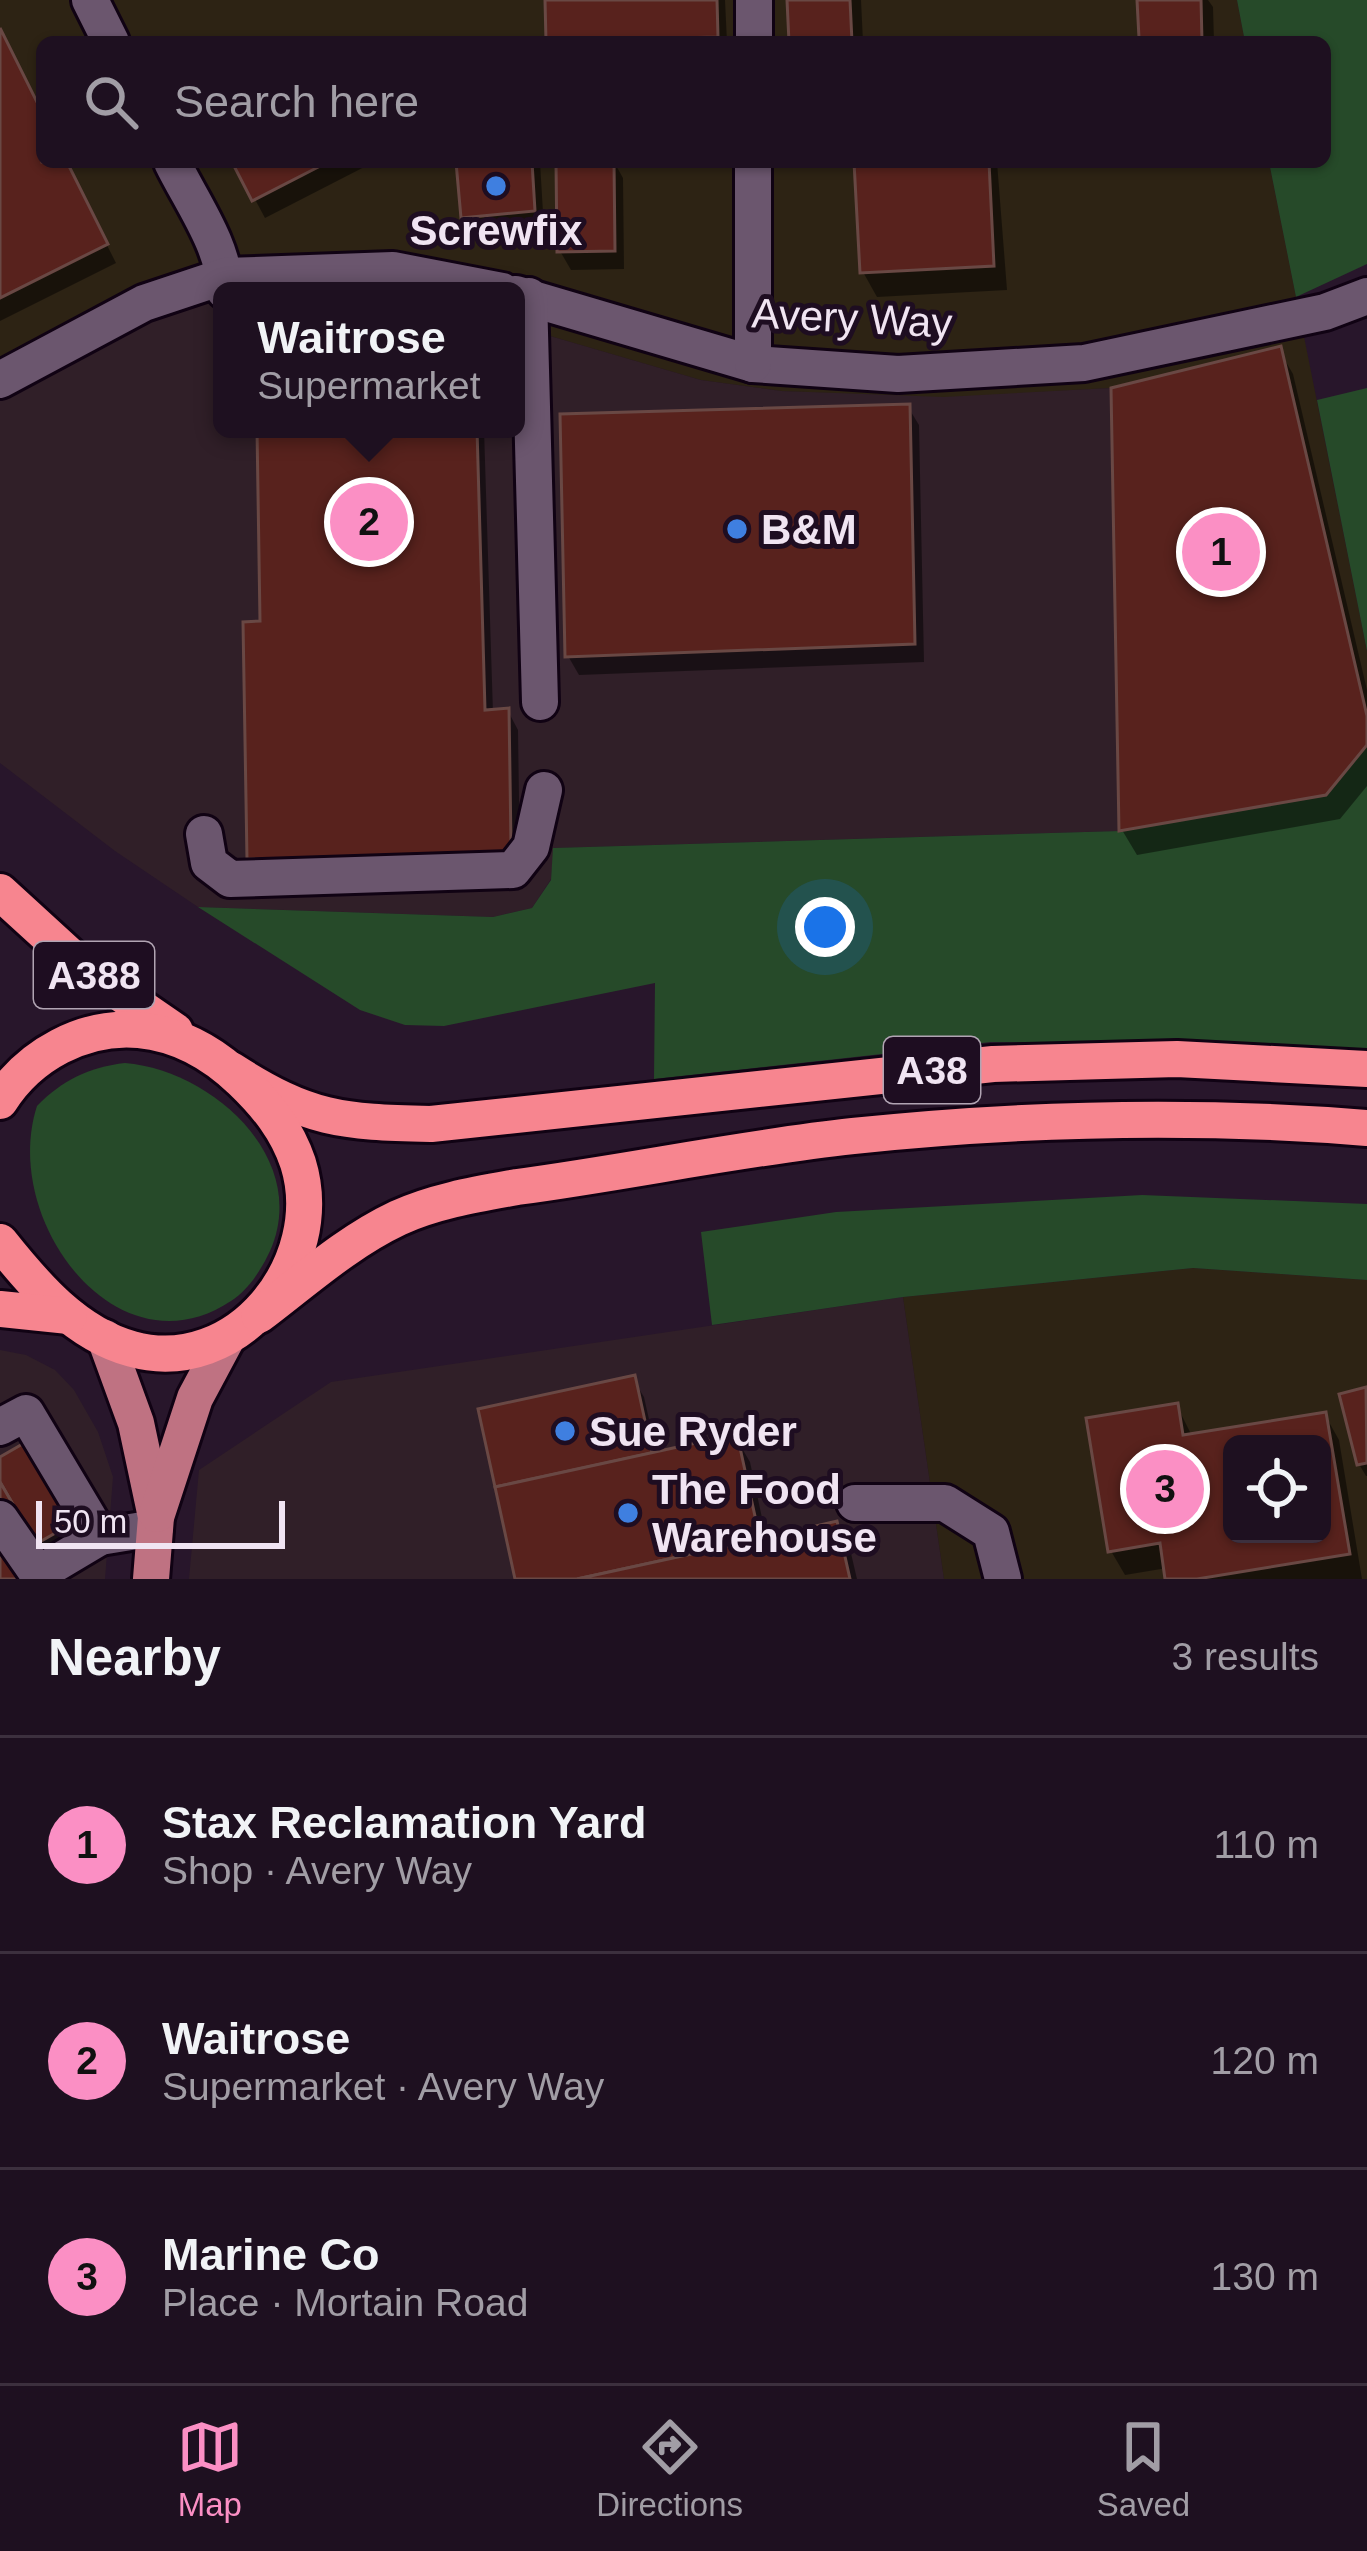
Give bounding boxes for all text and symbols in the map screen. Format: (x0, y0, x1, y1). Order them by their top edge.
search box (36, 36, 1331, 168)
icon: search (78, 69, 144, 135)
text: Search here (174, 76, 419, 127)
marker: Screwfix (483, 173, 509, 199)
place label: Screwfix (410, 207, 583, 254)
popup (213, 282, 525, 438)
street label: Avery Way (751, 289, 953, 347)
text: Waitrose (257, 312, 446, 363)
text: Supermarket (257, 364, 481, 407)
pin: 2 (330, 477, 408, 567)
place label: B&M (761, 506, 857, 553)
pin: 1 (1182, 507, 1260, 597)
marker: B&M (724, 516, 750, 542)
your location (795, 897, 855, 957)
road number: A388 (34, 942, 154, 1008)
road number: A38 (884, 1037, 980, 1103)
place label: Sue Ryder (589, 1408, 797, 1455)
marker: Sue Ryder (552, 1418, 578, 1444)
map controls (1223, 1435, 1331, 1543)
button: locate (1223, 1435, 1331, 1543)
pin: 3 (1126, 1444, 1204, 1534)
place label: The Food Warehouse (652, 1466, 877, 1561)
scale bar (36, 1495, 285, 1548)
marker: The Food Warehouse (615, 1500, 641, 1526)
text: 50 m (54, 1503, 127, 1540)
text: Nearby (48, 1629, 221, 1686)
text: 3 results (1172, 1635, 1319, 1678)
text: Stax Reclamation Yard (162, 1797, 646, 1848)
text: 1 (76, 1823, 98, 1866)
text: 110 m (1214, 1823, 1319, 1866)
text: Shop · Avery Way (162, 1849, 472, 1892)
text: Waitrose (162, 2013, 350, 2064)
text: 2 (76, 2039, 98, 2082)
text: 120 m (1211, 2039, 1319, 2082)
text: Supermarket · Avery Way (162, 2065, 604, 2108)
text: Marine Co (162, 2229, 380, 2280)
text: 3 (76, 2255, 98, 2298)
text: 130 m (1211, 2255, 1319, 2298)
text: Place · Mortain Road (162, 2281, 528, 2324)
tab: Map (177, 2414, 243, 2524)
tab: Directions (596, 2414, 743, 2524)
tab: Saved (1097, 2414, 1190, 2524)

